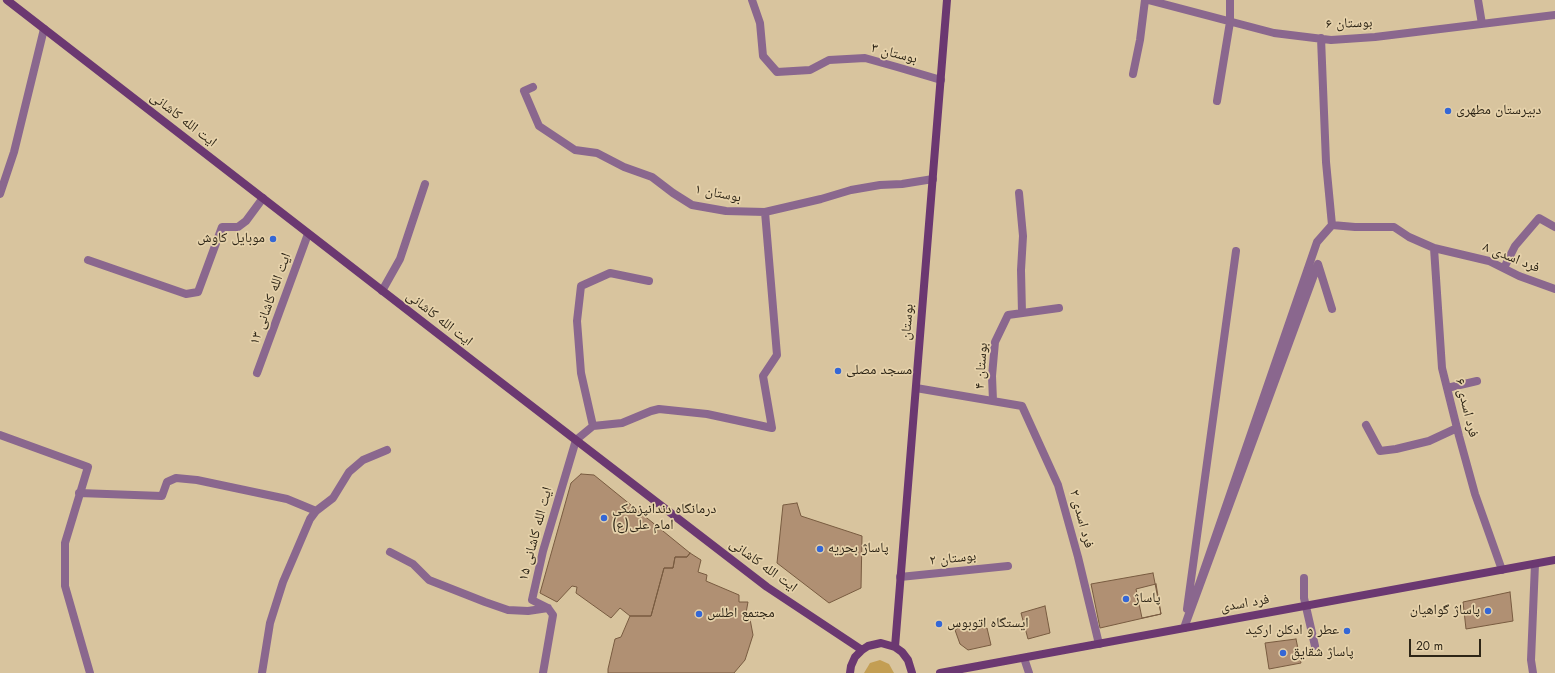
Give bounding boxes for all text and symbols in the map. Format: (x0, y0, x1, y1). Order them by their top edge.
street label: بوستان ۶ (1325, 15, 1373, 33)
street label: بوستان ۳ (869, 40, 919, 68)
street label: ایت الله کاشانی (146, 89, 220, 151)
place label: دبیرستان مطهری (1456, 103, 1541, 119)
marker: دبیرستان مطهری (1443, 106, 1453, 116)
street label: بوستان ۱ (693, 181, 743, 207)
place label: موبایل کاوش (197, 231, 265, 247)
marker: موبایل کاوش (268, 234, 278, 244)
street label: فرد اسدی ۸ (1480, 239, 1542, 277)
street label: ایت الله کاشانی ۱۳ (247, 251, 295, 347)
street label: ایت الله کاشانی (402, 288, 476, 350)
street label: بوستان (898, 303, 918, 341)
street label: بوستان ۴ (972, 342, 992, 390)
place label: مسجد مصلی (846, 363, 912, 379)
marker: مسجد مصلی (833, 366, 843, 376)
street label: فرد اسدی ۶ (1451, 377, 1481, 439)
street label: ایت الله کاشانی ۱۵ (515, 485, 557, 583)
street label: فرد اسدی ۲ (1065, 488, 1097, 550)
place label: درمانگاه دندانپزشکی امام علی(ع) (612, 502, 716, 534)
marker: درمانگاه دندانپزشکی امام علی(ع) (599, 513, 609, 523)
street label: ایت الله کاشانی (726, 536, 800, 596)
place label: پاساژ بحریه (828, 541, 889, 557)
marker: پاساژ بحریه (815, 544, 825, 554)
street label: بوستان ۲ (929, 548, 977, 570)
place label: پاساژ (1134, 591, 1161, 607)
street label: فرد اسدی (1219, 591, 1271, 617)
marker: پاساژ (1121, 594, 1131, 604)
place label: پاساژ گواهیان (1410, 603, 1480, 619)
place label: مجتمع اطلس (707, 606, 775, 622)
marker: پاساژ گواهیان (1483, 606, 1493, 616)
marker: مجتمع اطلس (694, 609, 704, 619)
place label: ایستگاه اتوبوس (947, 616, 1029, 632)
marker: ایستگاه اتوبوس (934, 619, 944, 629)
place label: عطر و ادکلن ارکید (1246, 623, 1339, 639)
marker: عطر و ادکلن ارکید (1342, 626, 1352, 636)
scale bar (1411, 631, 1483, 657)
text: 20 m (1416, 637, 1443, 655)
place label: پاساژ شقایق (1291, 645, 1354, 661)
marker: پاساژ شقایق (1278, 648, 1288, 658)

